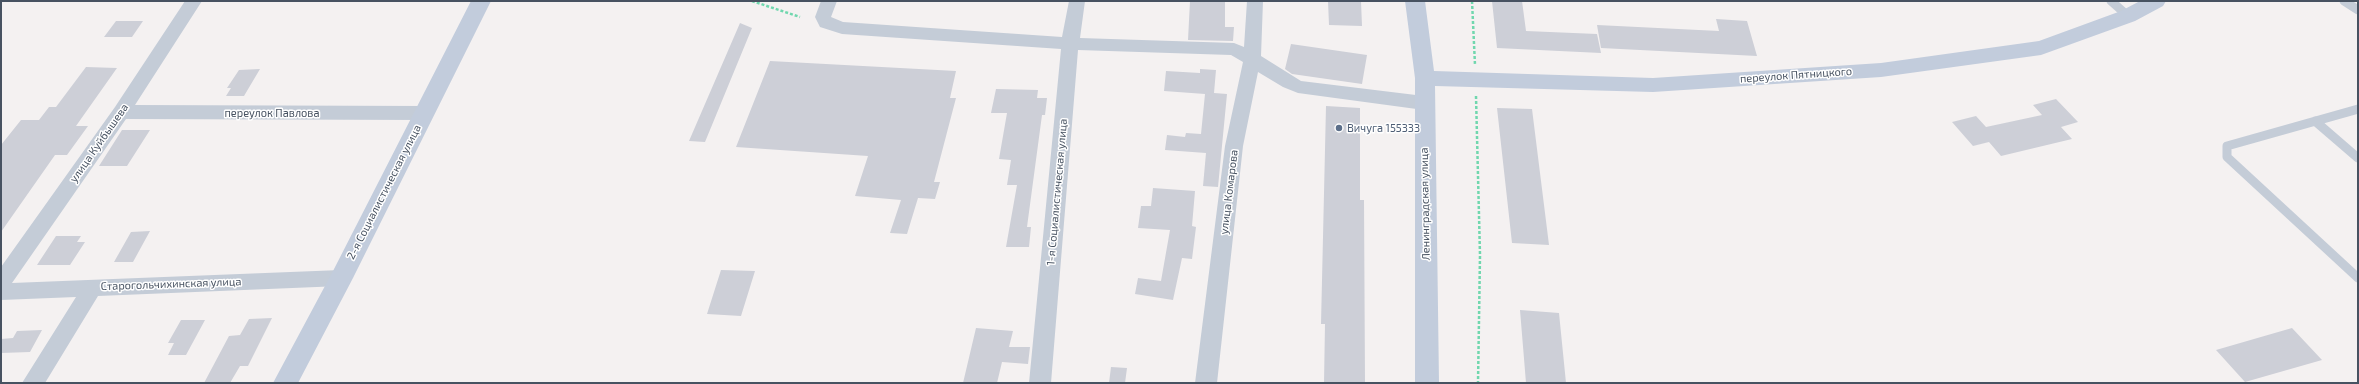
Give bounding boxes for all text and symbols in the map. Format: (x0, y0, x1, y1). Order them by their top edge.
street label: переулок Пятницкого (1739, 64, 1853, 86)
street label: улица Куйбышева (67, 101, 131, 185)
street label: переулок Павлова (224, 106, 320, 120)
street label: 1-я Социалистическая улица (1044, 118, 1070, 266)
place label: Вичуга 155333 (1347, 121, 1420, 135)
street label: 2-я Социалистическая улица (344, 122, 424, 262)
marker: Вичуга 155333 (1334, 123, 1344, 133)
street label: Ленинградская улица (1417, 147, 1433, 261)
street label: улица Комарова (1217, 149, 1241, 235)
street label: Старогольчихинская улица (100, 275, 242, 293)

